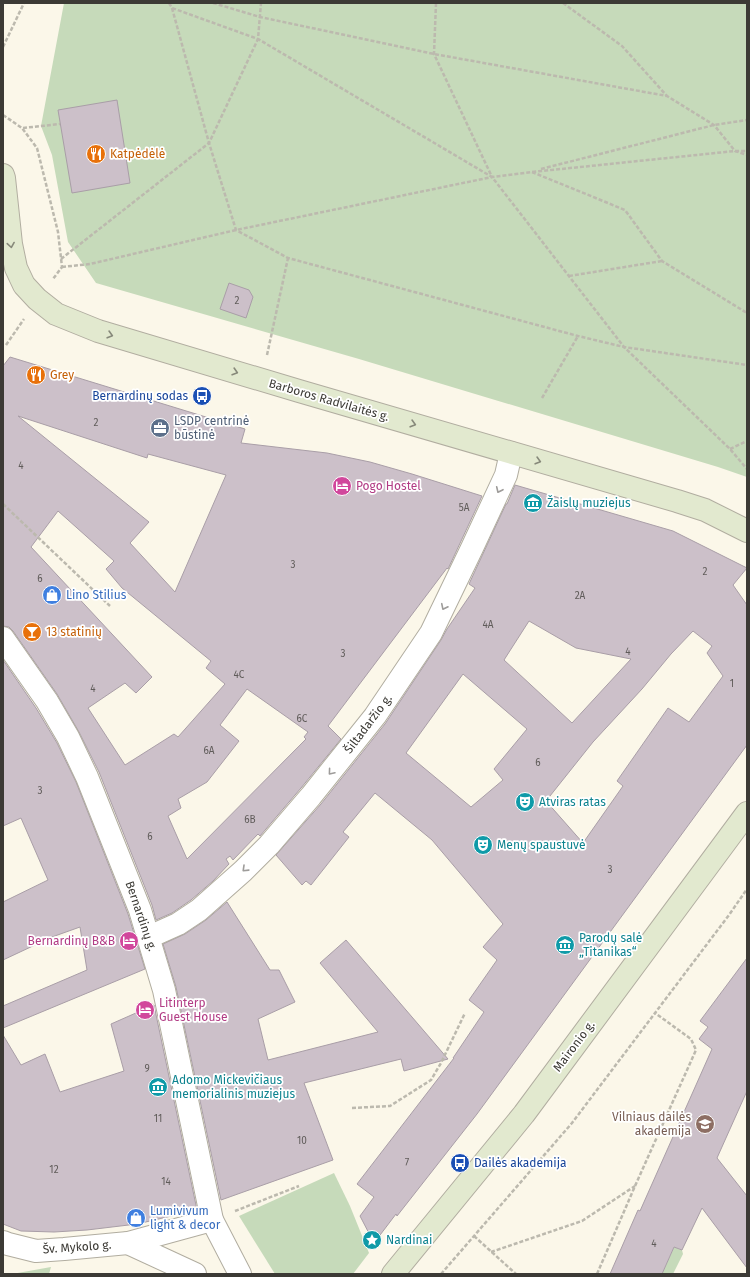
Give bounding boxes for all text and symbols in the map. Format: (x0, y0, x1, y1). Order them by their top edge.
restaurant icon: Katpėdėlė (85, 143, 107, 165)
place label: Katpėdėlė (110, 147, 165, 161)
one-way arrow (6, 242, 15, 248)
house number: 2 (235, 295, 240, 307)
one-way arrow (106, 330, 113, 339)
restaurant icon: Grey (25, 364, 47, 386)
one-way arrow (231, 367, 238, 376)
place label: Grey (50, 368, 74, 382)
street label: Barboros Radvilaitės g. (267, 376, 391, 424)
bus stop icon: Bernardinų sodas (191, 385, 213, 407)
place label: Bernardinų sodas (92, 389, 188, 403)
place label: LSDP centrinė būstinė (174, 414, 249, 442)
house number: 2 (94, 417, 99, 429)
office icon: LSDP centrinė būstinė (149, 417, 171, 439)
one-way arrow (409, 419, 416, 428)
one-way arrow (534, 456, 541, 465)
house number: 4 (18, 460, 24, 472)
hotel icon: Pogo Hostel (331, 475, 353, 497)
place label: Pogo Hostel (356, 479, 421, 493)
one-way arrow (496, 486, 504, 493)
museum icon: Žaislų muziejus (522, 492, 544, 514)
place label: Žaislų muziejus (547, 495, 631, 510)
house number: 5A (459, 502, 470, 514)
house number: 3 (291, 559, 296, 571)
house number: 2 (703, 566, 708, 578)
house number: 6 (37, 573, 43, 585)
shop icon: Lino Stilius (41, 584, 63, 606)
place label: Lino Stilius (66, 588, 127, 602)
house number: 2A (575, 590, 586, 602)
one-way arrow (441, 603, 448, 610)
house number: 4A (482, 619, 494, 631)
bar icon: 13 statinių (21, 621, 43, 643)
place label: 13 statinių (46, 625, 102, 639)
house number: 4 (625, 646, 631, 658)
house number: 3 (341, 648, 346, 660)
house number: 4C (234, 669, 245, 681)
house number: 1 (730, 678, 734, 690)
house number: 4 (90, 683, 96, 695)
street label: Šiltadaržio g. (340, 691, 395, 756)
house number: 6C (297, 713, 308, 725)
house number: 6A (203, 745, 215, 757)
house number: 6 (535, 757, 541, 769)
one-way arrow (328, 767, 335, 774)
house number: 3 (38, 785, 43, 797)
theatre icon: Atviras ratas (514, 791, 536, 813)
place label: Atviras ratas (539, 795, 606, 809)
house number: 6B (244, 814, 256, 826)
house number: 6 (147, 831, 153, 843)
theatre icon: Menų spaustuvė (472, 834, 494, 856)
place label: Menų spaustuvė (497, 838, 586, 852)
one-way arrow (242, 864, 250, 872)
house number: 3 (608, 864, 613, 876)
street label: Bernardinų g. (122, 879, 160, 953)
hotel icon: Bernardinų B&B (118, 930, 140, 952)
place label: Parodų salė „Titanikas“ (579, 931, 642, 959)
place label: Bernardinų B&B (28, 934, 115, 948)
museum icon: Parodų salė „Titanikas“ (554, 934, 576, 956)
place label: Litinterp Guest House (159, 996, 228, 1024)
hotel icon: Litinterp Guest House (134, 999, 156, 1021)
street label: Maironio g. (550, 1018, 598, 1074)
house number: 9 (144, 1063, 150, 1075)
place label: Adomo Mickevičiaus memorialinis muziejus (172, 1073, 295, 1101)
museum icon: Adomo Mickevičiaus memorialinis muziejus (147, 1076, 169, 1098)
place label: Vilniaus dailės akademija (612, 1110, 691, 1138)
house number: 11 (154, 1113, 162, 1125)
school or university icon: Vilniaus dailės akademija (694, 1113, 716, 1135)
house number: 10 (297, 1135, 307, 1147)
bus stop icon: Dailės akademija (449, 1152, 471, 1174)
place label: Dailės akademija (474, 1156, 567, 1170)
house number: 7 (405, 1157, 410, 1169)
house number: 12 (49, 1164, 59, 1176)
house number: 14 (161, 1176, 172, 1188)
place label: Lumivivum light & decor (150, 1204, 221, 1232)
shop icon: Lumivivum light & decor (125, 1207, 147, 1229)
place icon: Nardinai (361, 1229, 383, 1251)
place label: Nardinai (386, 1233, 433, 1247)
street label: Šv. Mykolo g. (42, 1237, 112, 1256)
house number: 4 (651, 1238, 657, 1250)

